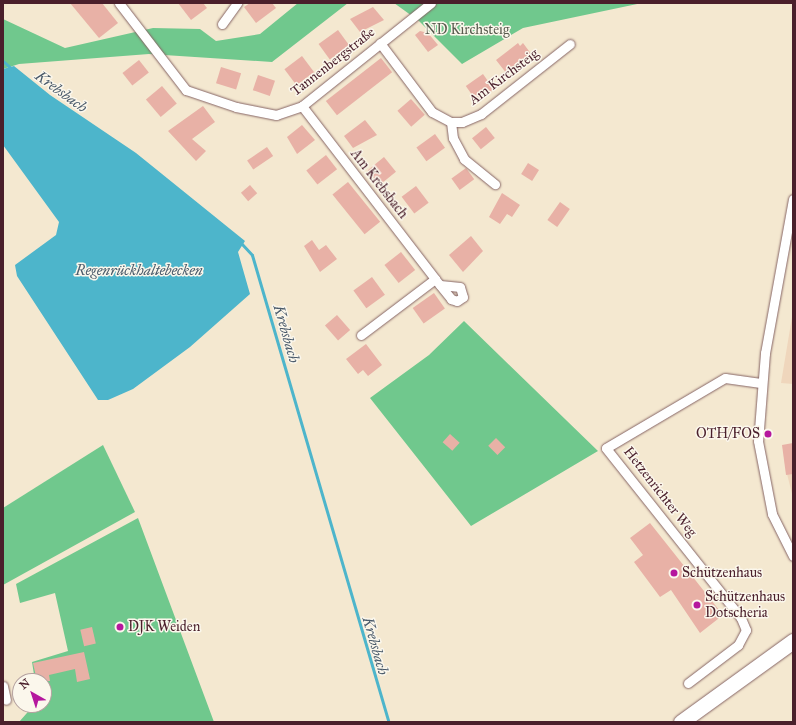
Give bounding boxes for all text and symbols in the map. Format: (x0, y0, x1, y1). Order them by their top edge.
park label: ND Kirchsteig (425, 22, 509, 38)
street label: Tannenbergstraße (288, 24, 378, 100)
street label: Am Kirchsteig (466, 45, 542, 109)
water label: Krebsbach (32, 67, 90, 117)
street label: Am Krebsbach (347, 146, 411, 222)
water label: Regenrückhaltebecken (75, 262, 203, 280)
water label: Krebsbach (269, 303, 303, 365)
place label: OTH/FOS (696, 426, 760, 442)
marker: OTH/FOS (763, 429, 773, 439)
street label: Hetzenrichter Weg (620, 444, 700, 540)
place label: Schützenhaus (682, 565, 762, 581)
marker: Schützenhaus (669, 568, 679, 578)
place label: Schützenhaus Dotscheria (705, 589, 785, 622)
marker: Schützenhaus Dotscheria (692, 600, 702, 610)
water label: Krebsbach (358, 615, 392, 677)
place label: DJK Weiden (128, 619, 200, 635)
marker: DJK Weiden (115, 622, 125, 632)
north arrow (12, 673, 52, 713)
text: N (17, 676, 32, 692)

